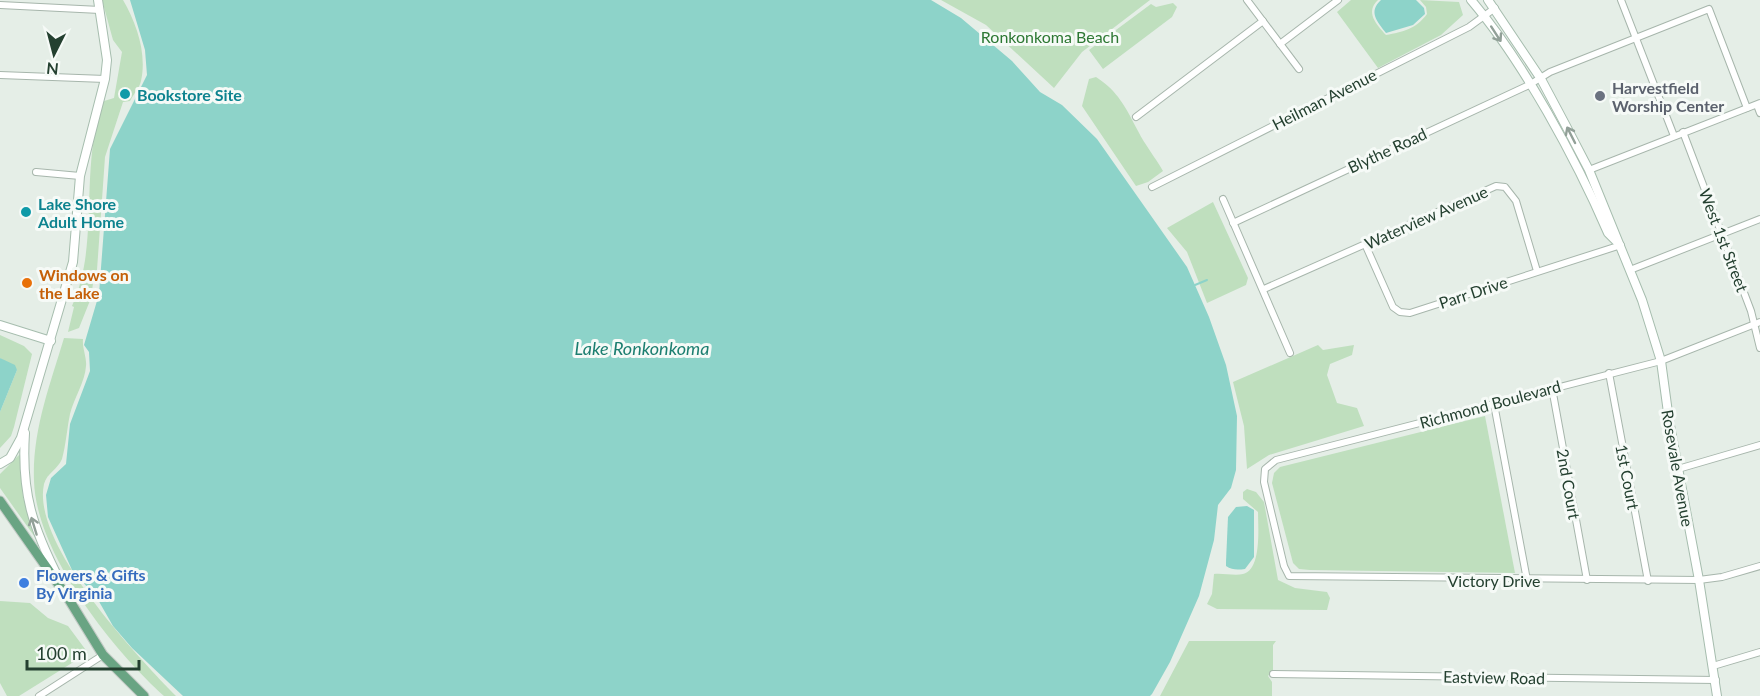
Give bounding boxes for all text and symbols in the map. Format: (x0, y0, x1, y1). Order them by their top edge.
north arrow (24, 24, 84, 84)
one-way arrow (1490, 25, 1502, 41)
park label: Ronkonkoma Beach (981, 27, 1119, 46)
text: N (45, 59, 60, 80)
street label: Heilman Avenue (1269, 65, 1379, 133)
place label: Harvestfield Worship Center (1612, 78, 1724, 115)
place label: Bookstore Site (137, 85, 242, 104)
marker: Bookstore Site (118, 87, 132, 101)
marker: Harvestfield Worship Center (1593, 89, 1607, 103)
street label: Blythe Road (1345, 123, 1429, 177)
one-way arrow (1565, 126, 1576, 144)
street label: Waterview Avenue (1362, 181, 1490, 253)
street label: West 1st Street (1696, 186, 1753, 295)
place label: Lake Shore Adult Home (37, 194, 125, 231)
marker: Lake Shore Adult Home (19, 205, 33, 219)
place label: Windows on the Lake (39, 265, 129, 302)
street label: Parr Drive (1436, 272, 1510, 312)
marker: Windows on the Lake (20, 276, 34, 290)
water label: Lake Ronkonkoma (575, 337, 709, 359)
street label: Richmond Boulevard (1417, 376, 1563, 432)
street label: Rosevale Avenue (1658, 408, 1698, 528)
street label: 1st Court (1612, 443, 1644, 512)
street label: 2nd Court (1553, 447, 1585, 521)
one-way arrow (28, 517, 39, 536)
place label: Flowers & Gifts By Virginia (36, 565, 146, 602)
street label: Victory Drive (1448, 571, 1541, 590)
marker: Flowers & Gifts By Virginia (17, 576, 31, 590)
scale bar (27, 633, 140, 671)
text: 100 m (36, 642, 87, 664)
street label: Eastview Road (1443, 667, 1545, 687)

